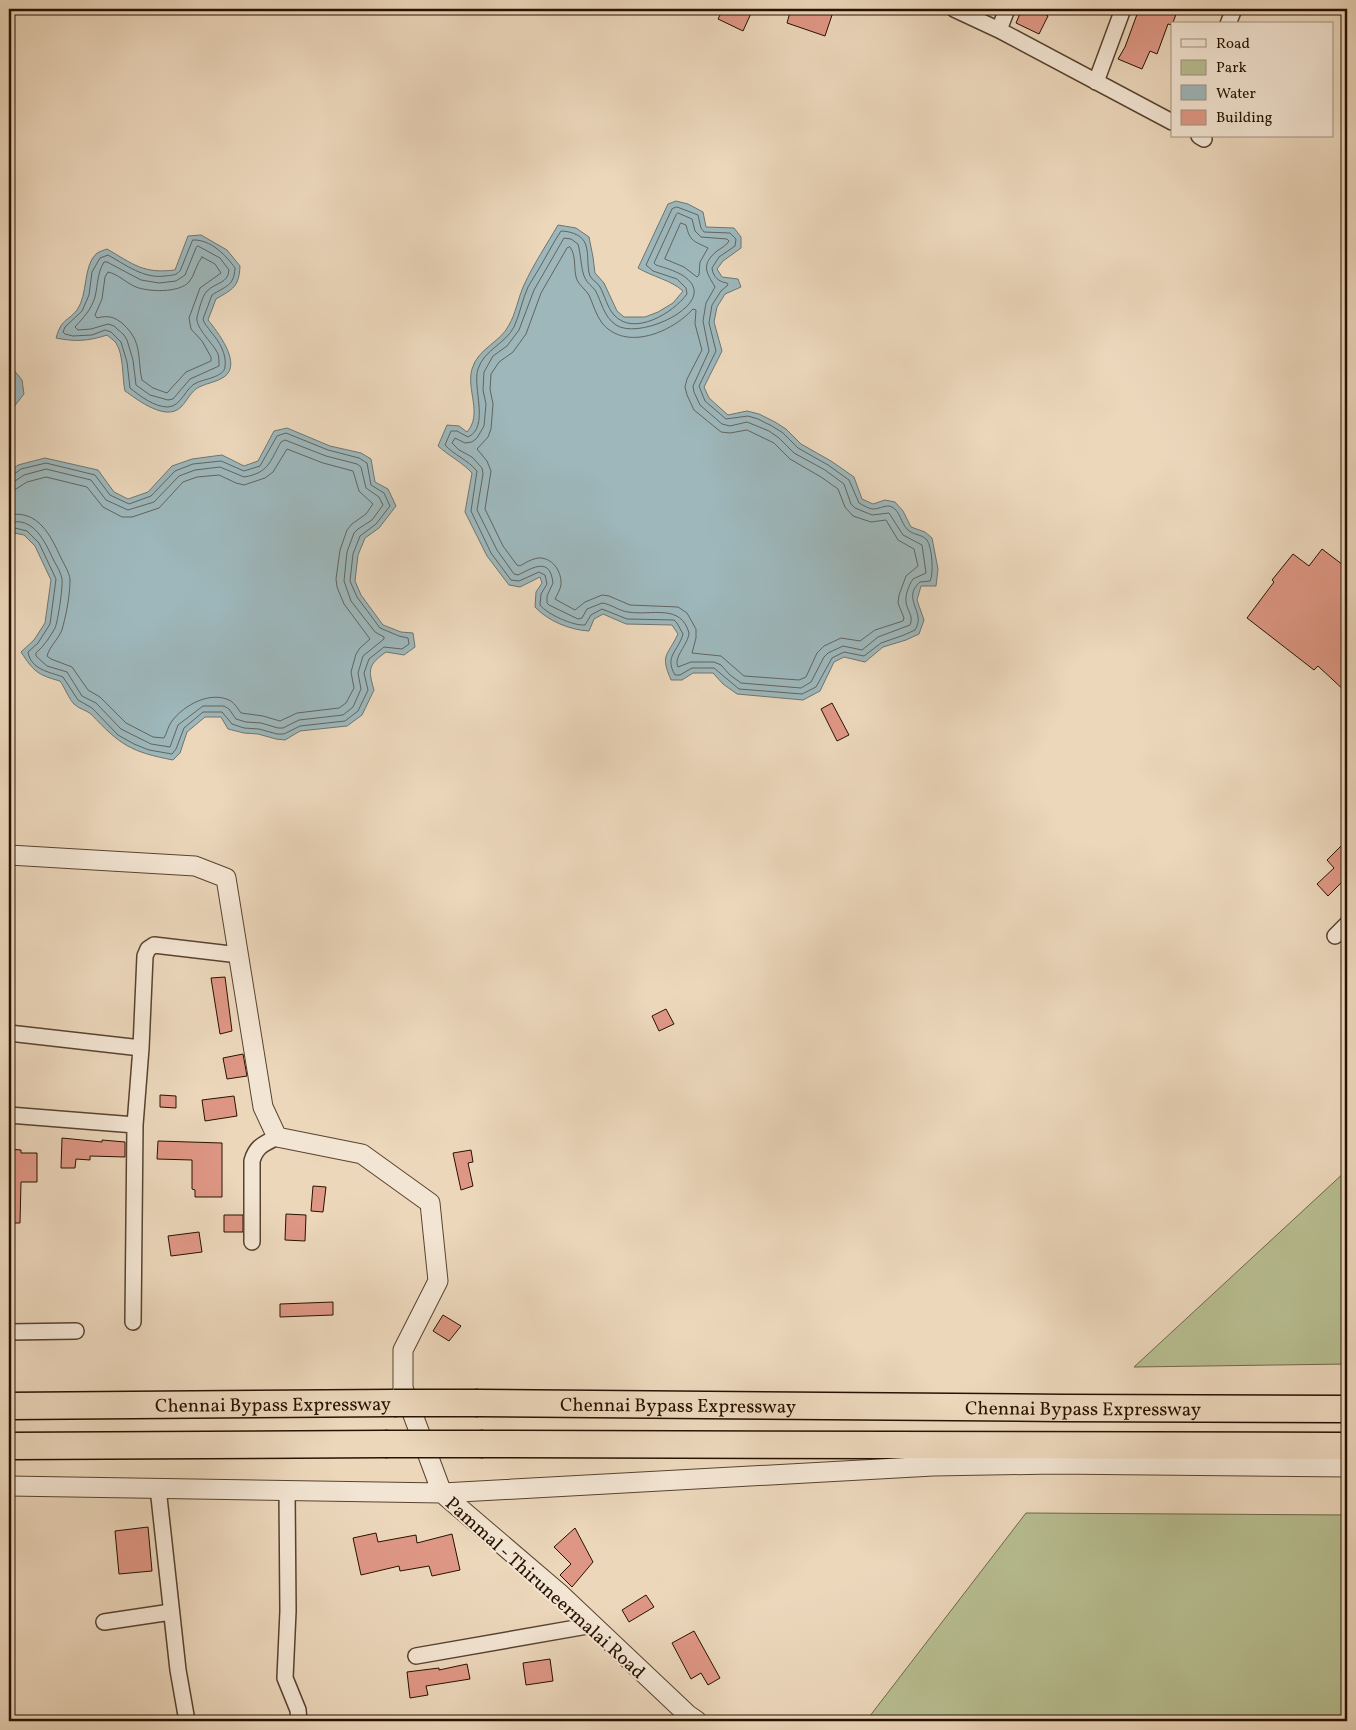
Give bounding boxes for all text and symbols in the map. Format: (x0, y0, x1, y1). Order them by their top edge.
legend (1171, 22, 1334, 138)
text: Road (1216, 34, 1250, 55)
text: Park (1216, 58, 1247, 79)
text: Water (1216, 84, 1256, 105)
text: Building (1216, 108, 1273, 129)
street label: Chennai Bypass Expressway (155, 1392, 391, 1420)
street label: Chennai Bypass Expressway (560, 1393, 796, 1421)
street label: Chennai Bypass Expressway (965, 1396, 1201, 1423)
street label: Pammal - Thiruneermalai Road (439, 1491, 650, 1686)

